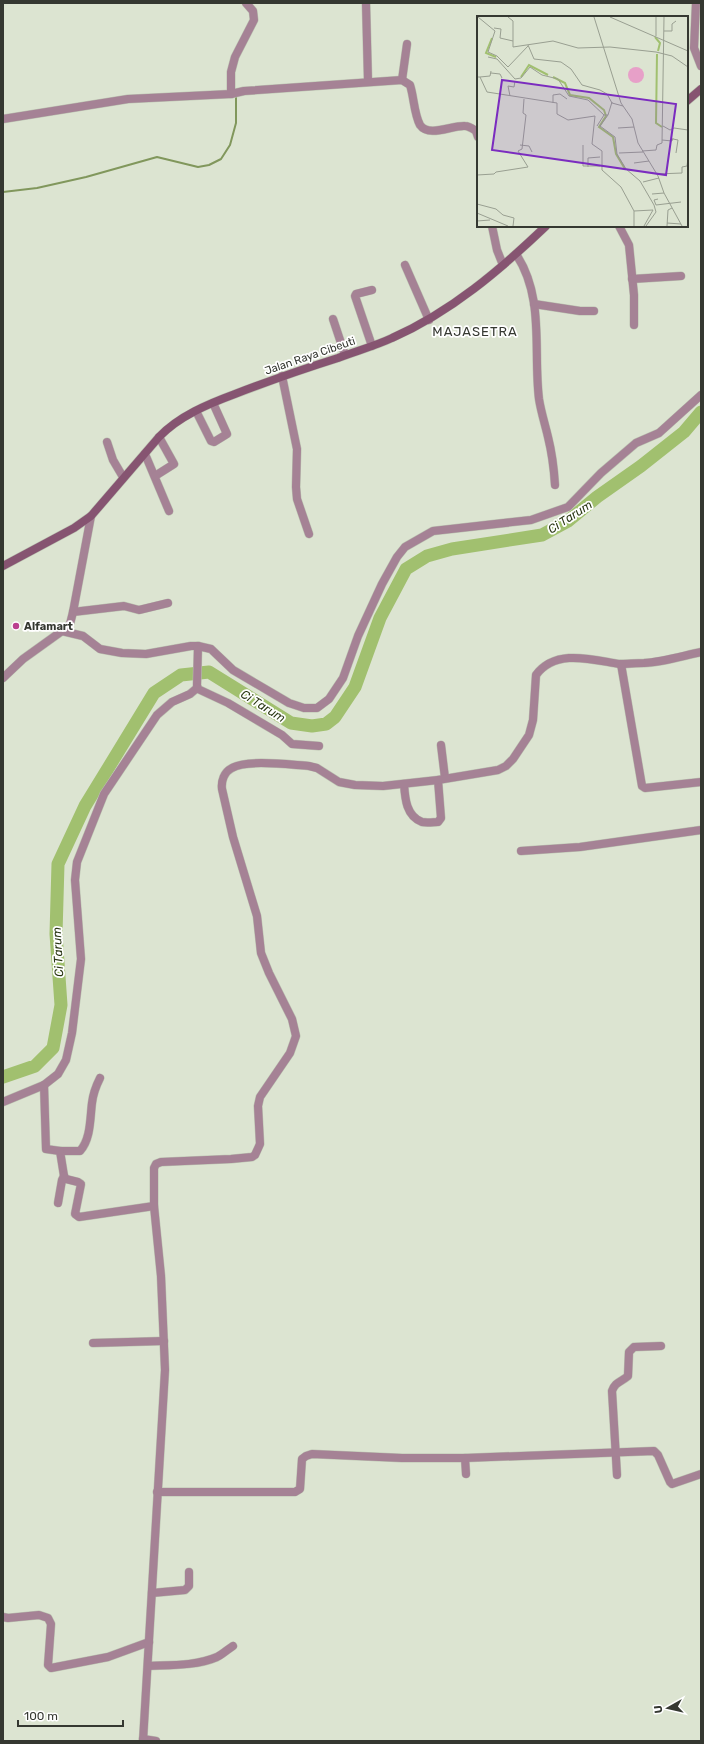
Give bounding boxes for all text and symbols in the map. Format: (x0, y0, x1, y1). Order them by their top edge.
inset map (477, 16, 688, 227)
district label: MAJASETRA (432, 324, 518, 339)
street label: Jalan Raya Cibeuti (263, 334, 357, 378)
water label: Ci Tarum (545, 497, 595, 536)
place label: Alfamart (24, 620, 73, 633)
marker: Alfamart (11, 621, 21, 631)
water label: Ci Tarum (238, 687, 288, 725)
water label: Ci Tarum (50, 926, 66, 977)
north arrow (648, 1688, 688, 1728)
scale bar (18, 1702, 123, 1728)
text: U (652, 1704, 666, 1714)
text: 100 m (24, 1709, 58, 1723)

